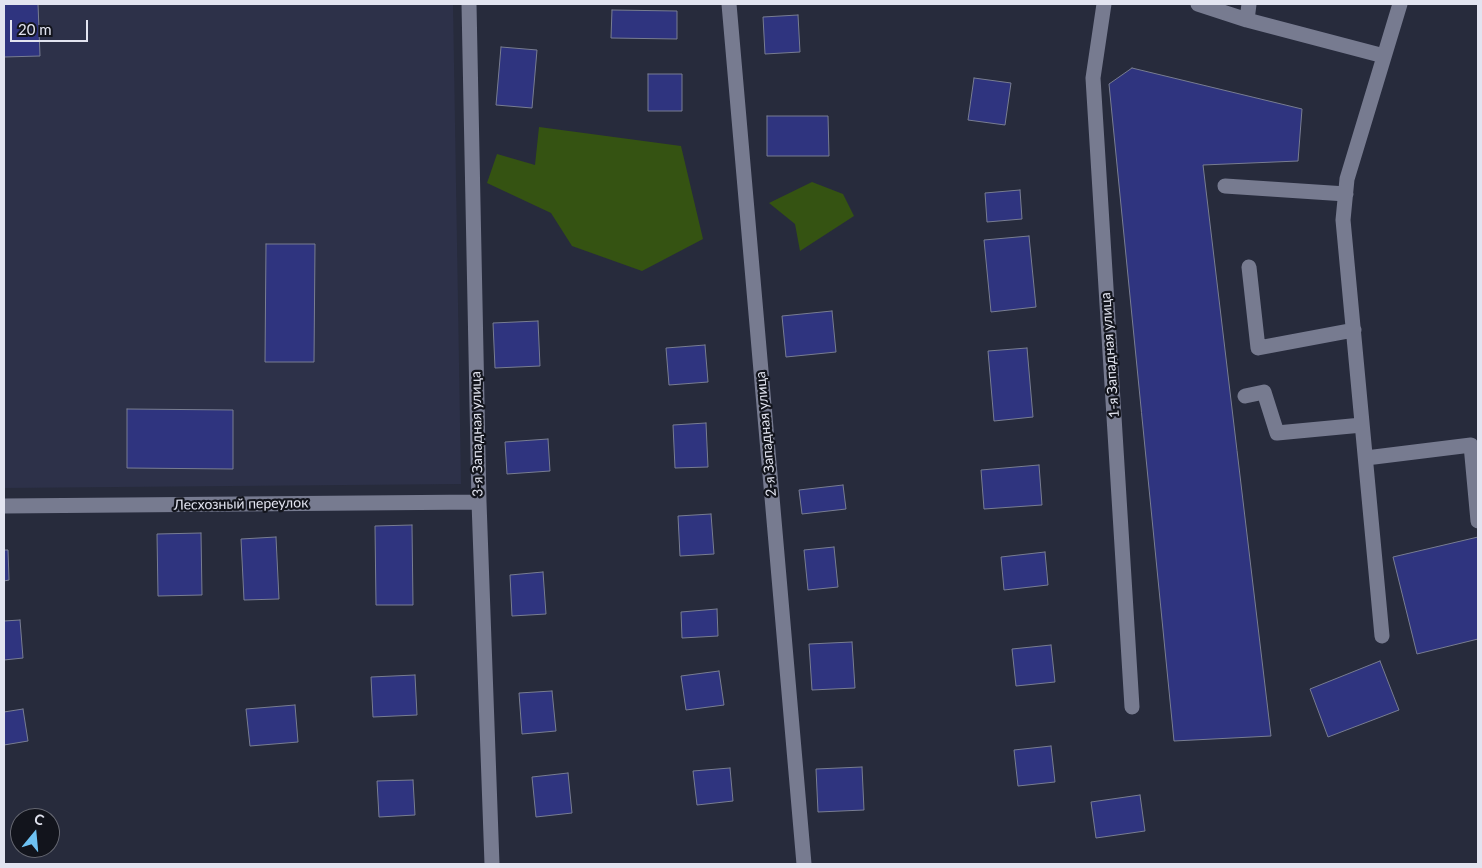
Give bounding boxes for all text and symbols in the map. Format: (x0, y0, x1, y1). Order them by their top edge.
scale bar (12, 10, 90, 42)
text: 20 m (18, 20, 52, 38)
street label: 1-я Западная улица (1097, 292, 1123, 418)
street label: 3-я Западная улица (468, 371, 486, 497)
street label: 2-я Западная улица (752, 371, 780, 497)
street label: Лесхозный переулок (174, 494, 308, 514)
north arrow (10, 808, 60, 858)
text: С (32, 810, 46, 829)

